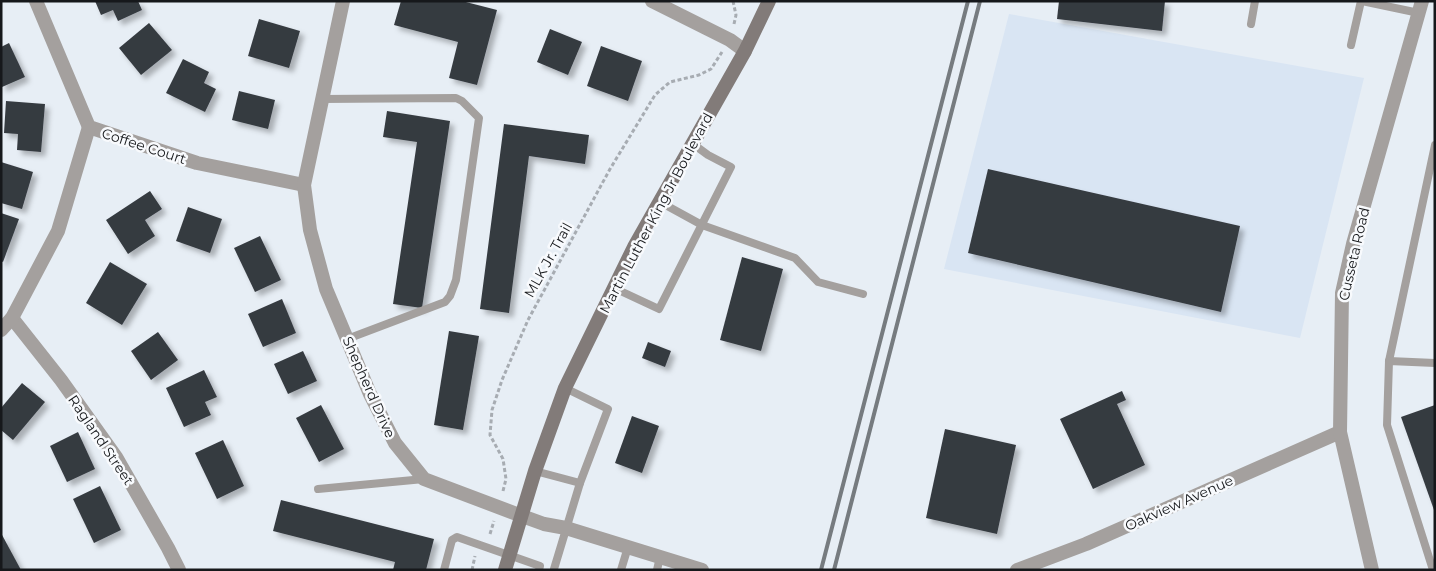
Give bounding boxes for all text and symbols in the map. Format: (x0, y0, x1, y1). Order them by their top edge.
street label: Martin Luther King Jr Boulevard (595, 110, 717, 316)
street label: Coffee Court (100, 124, 189, 168)
street label: Cusseta Road (1335, 206, 1373, 302)
street label: MLK Jr. Trail (520, 219, 576, 301)
street label: Shepherd Drive (339, 333, 399, 441)
street label: Ragland Street (64, 391, 138, 489)
street label: Oakview Avenue (1122, 471, 1236, 535)

